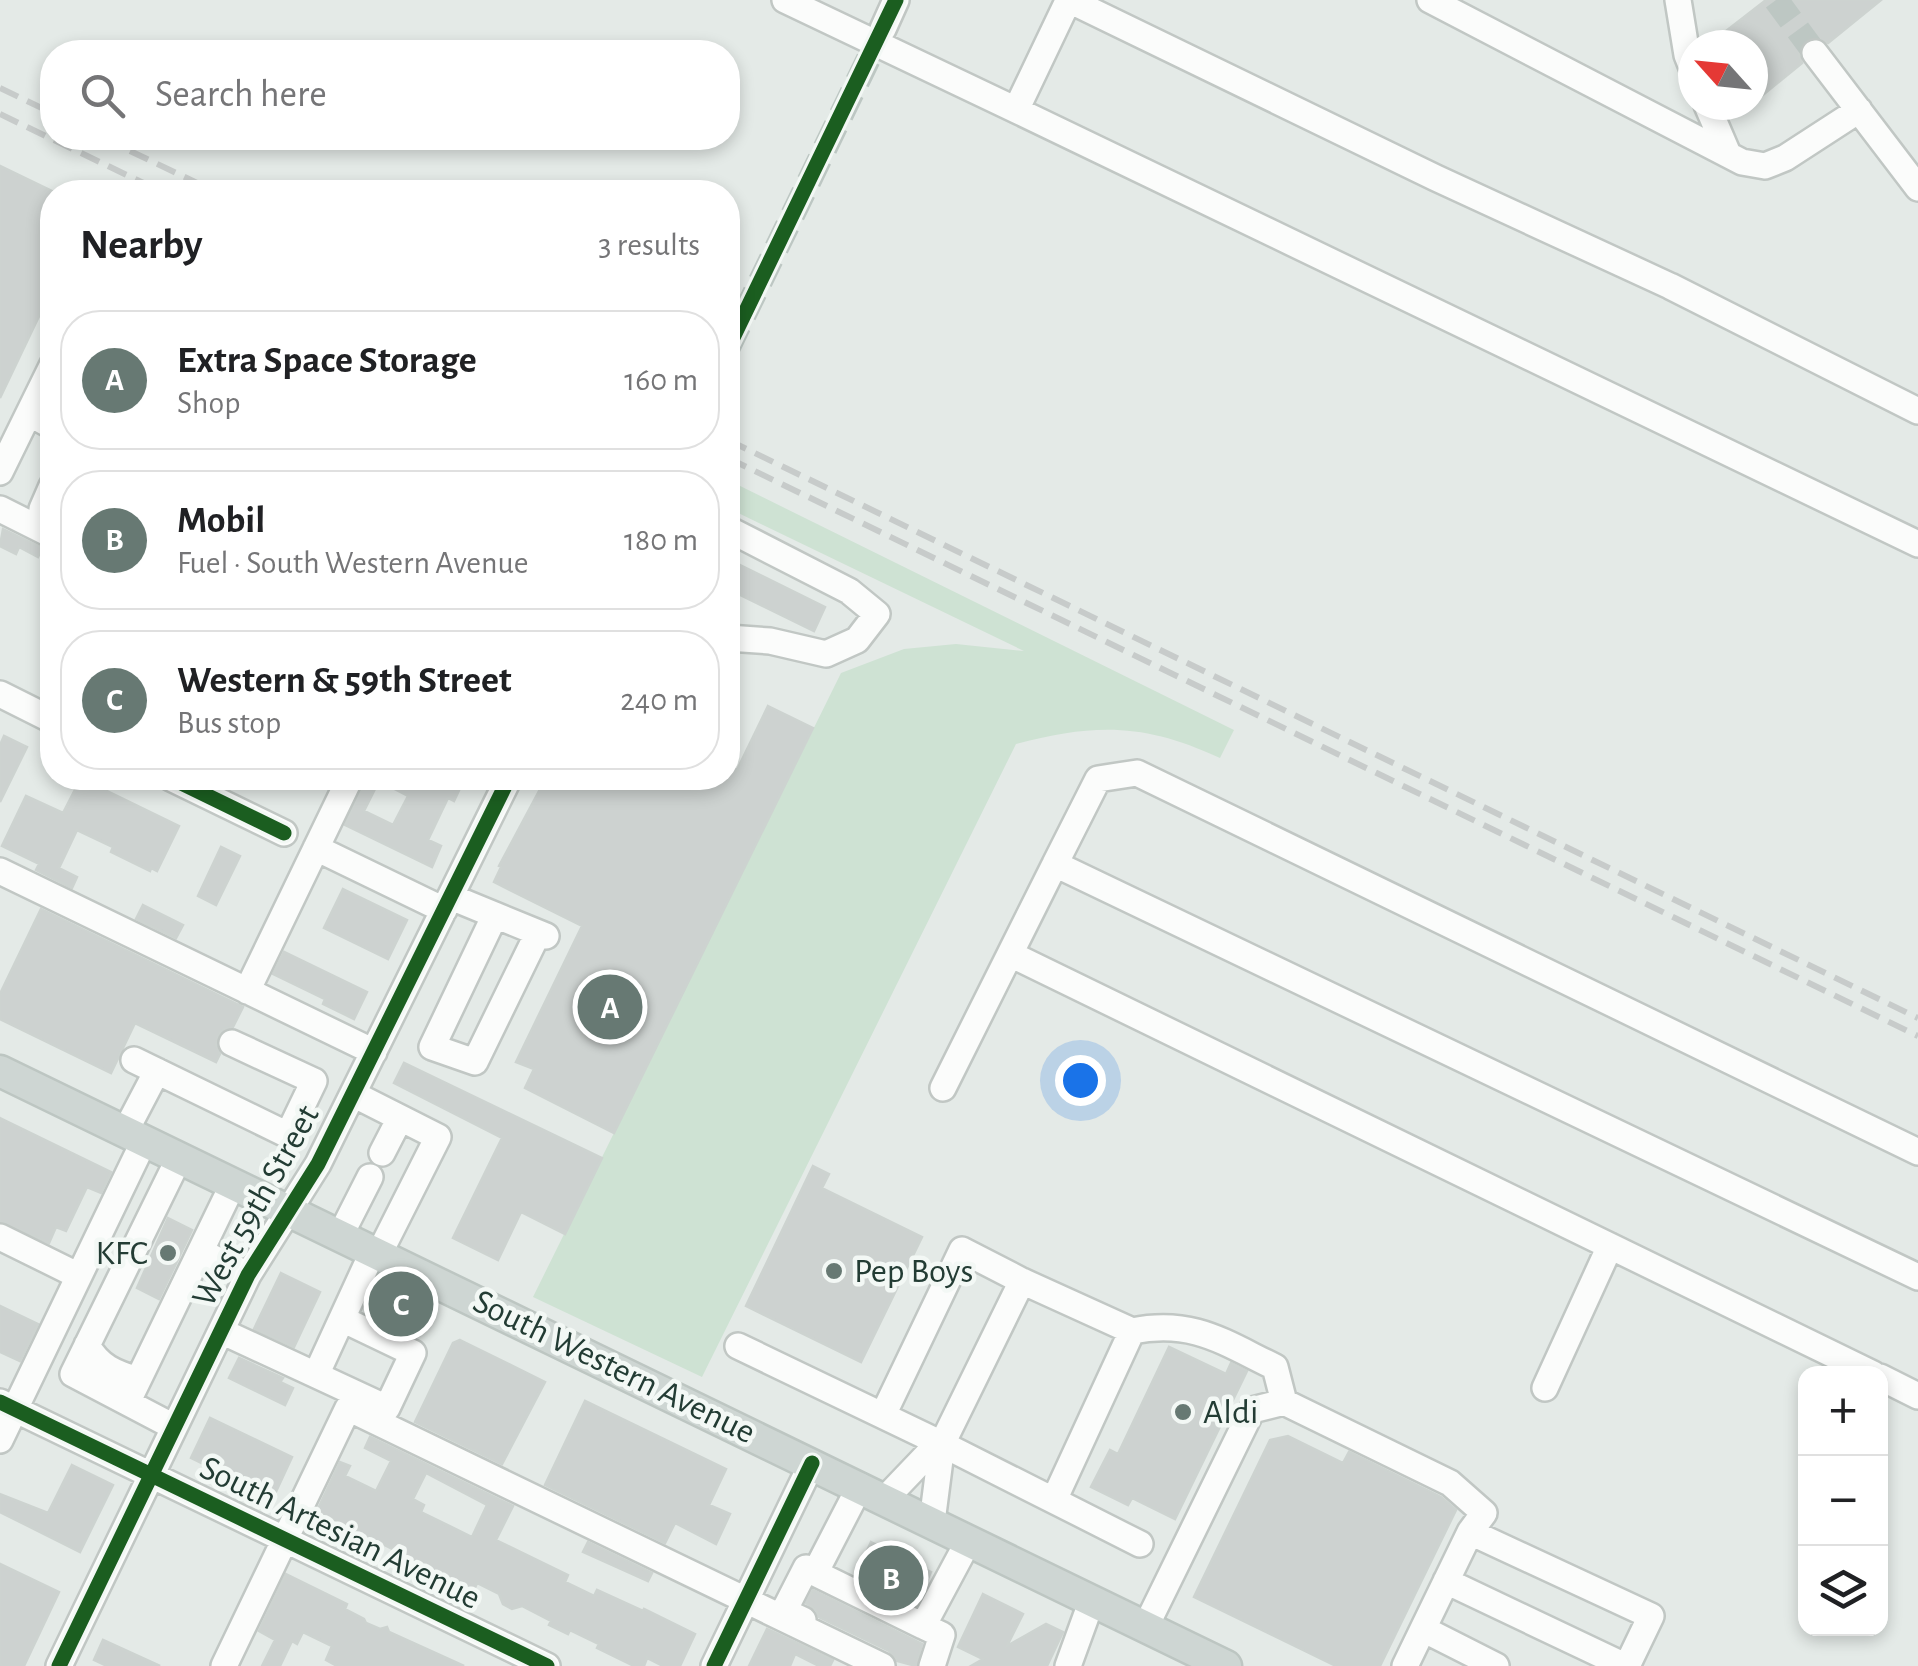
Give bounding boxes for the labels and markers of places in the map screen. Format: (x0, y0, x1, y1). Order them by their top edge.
pin: A (578, 970, 642, 1044)
place label: KFC (95, 1236, 148, 1271)
marker: KFC (157, 1242, 179, 1264)
place label: Pep Boys (854, 1254, 974, 1289)
marker: Pep Boys (823, 1260, 845, 1282)
pin: C (368, 1266, 434, 1342)
place label: Aldi (1203, 1395, 1258, 1430)
marker: Aldi (1172, 1401, 1194, 1423)
pin: B (858, 1540, 924, 1616)

